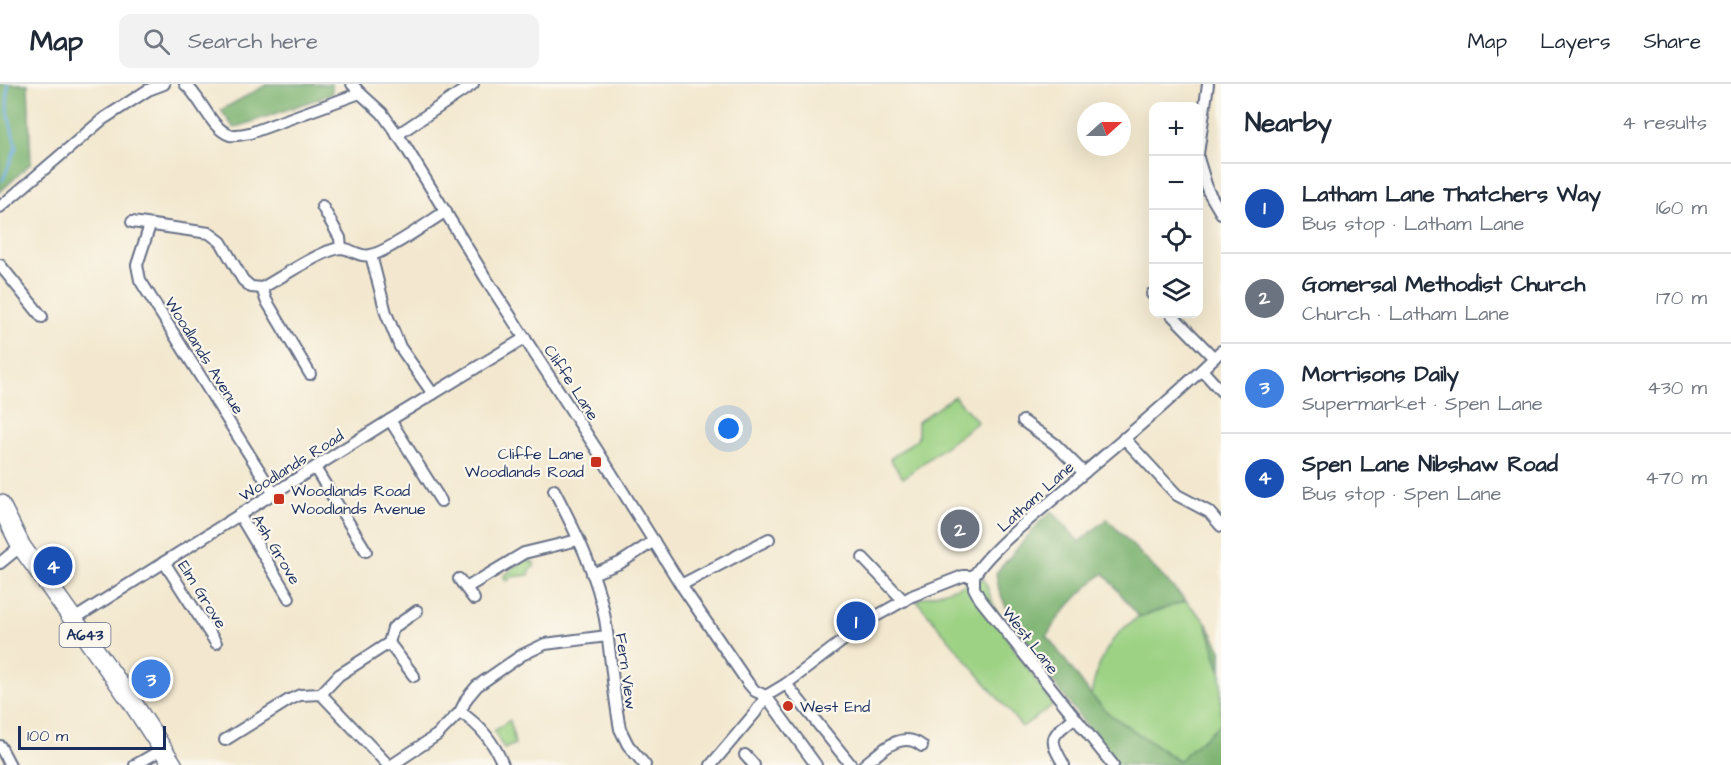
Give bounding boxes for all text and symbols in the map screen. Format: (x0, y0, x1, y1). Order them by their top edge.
search box (119, 14, 539, 68)
text: Map (30, 22, 83, 61)
icon: search (140, 25, 173, 58)
text: Search here (188, 26, 318, 57)
text: Map (1467, 27, 1507, 56)
text: Layers (1540, 27, 1610, 56)
text: Share (1643, 27, 1701, 56)
north arrow (1077, 102, 1131, 156)
map controls (1149, 102, 1203, 318)
button: + (1149, 102, 1203, 156)
text: Nearby (1245, 105, 1332, 141)
text: 4 results (1622, 109, 1707, 137)
button: − (1149, 156, 1203, 210)
text: Latham Lane Thatchers Way (1302, 179, 1601, 210)
text: 1 (1263, 194, 1266, 222)
text: 160 m (1656, 194, 1707, 222)
button: locate (1149, 210, 1203, 264)
text: Bus stop · Latham Lane (1302, 210, 1524, 238)
button: layers (1149, 264, 1203, 318)
text: Gomersal Methodist Church (1302, 269, 1586, 300)
text: 2 (1259, 284, 1270, 312)
text: 170 m (1656, 284, 1707, 312)
street label: Woodlands Avenue (159, 293, 249, 419)
text: Church · Latham Lane (1302, 300, 1509, 328)
street label: Cliffe Lane (538, 340, 604, 425)
text: Morrisons Daily (1302, 359, 1459, 390)
text: 3 (1259, 374, 1270, 402)
text: 430 m (1647, 374, 1707, 402)
text: Supermarket · Spen Lane (1302, 390, 1542, 418)
your location (714, 414, 743, 443)
street label: Woodlands Road (235, 425, 348, 507)
place label: Cliffe Lane Woodlands Road (465, 443, 584, 483)
text: Spen Lane Nibshaw Road (1302, 449, 1558, 480)
marker: Cliffe Lane Woodlands Road (589, 455, 603, 469)
street label: Latham Lane (992, 456, 1079, 537)
text: 4 (1258, 464, 1271, 492)
text: 470 m (1645, 464, 1707, 492)
place label: Woodlands Road Woodlands Avenue (291, 480, 426, 520)
text: Bus stop · Spen Lane (1302, 480, 1501, 508)
marker: Woodlands Road Woodlands Avenue (272, 492, 286, 506)
pin: 2 (940, 506, 980, 552)
street label: Ash Grove (247, 510, 306, 589)
pin: 4 (34, 544, 72, 588)
street label: Elm Grove (173, 556, 232, 633)
pin: 1 (836, 598, 876, 644)
street label: West Lane (997, 602, 1064, 679)
road number: A643 (60, 623, 110, 647)
street label: Fern View (610, 631, 642, 711)
pin: 3 (132, 656, 170, 702)
place label: West End (800, 696, 870, 718)
marker: West End (781, 699, 795, 713)
scale bar (18, 723, 166, 750)
text: 100 m (27, 725, 68, 747)

